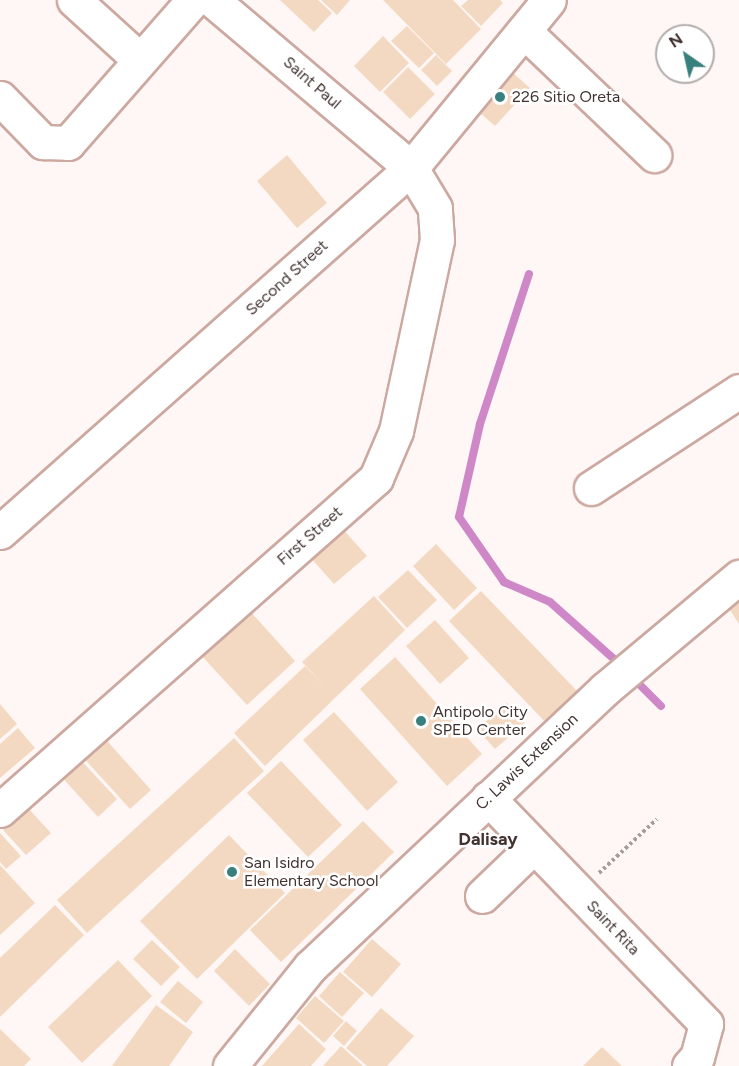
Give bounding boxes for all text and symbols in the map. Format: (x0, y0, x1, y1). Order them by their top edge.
north arrow (655, 24, 715, 84)
text: N (665, 29, 686, 52)
street label: Saint Paul (279, 53, 345, 113)
place label: 226 Sitio Oreta (512, 87, 620, 107)
marker: 226 Sitio Oreta (493, 90, 507, 104)
street label: Second Street (242, 236, 332, 320)
street label: First Street (273, 502, 347, 570)
place label: Antipolo City SPED Center (433, 702, 528, 740)
street label: C. Lawis Extension (472, 710, 582, 814)
marker: Antipolo City SPED Center (414, 714, 428, 728)
district label: Dalisay (458, 828, 518, 850)
place label: San Isidro Elementary School (244, 853, 378, 891)
marker: San Isidro Elementary School (225, 865, 239, 879)
street label: Saint Rita (582, 897, 644, 959)

